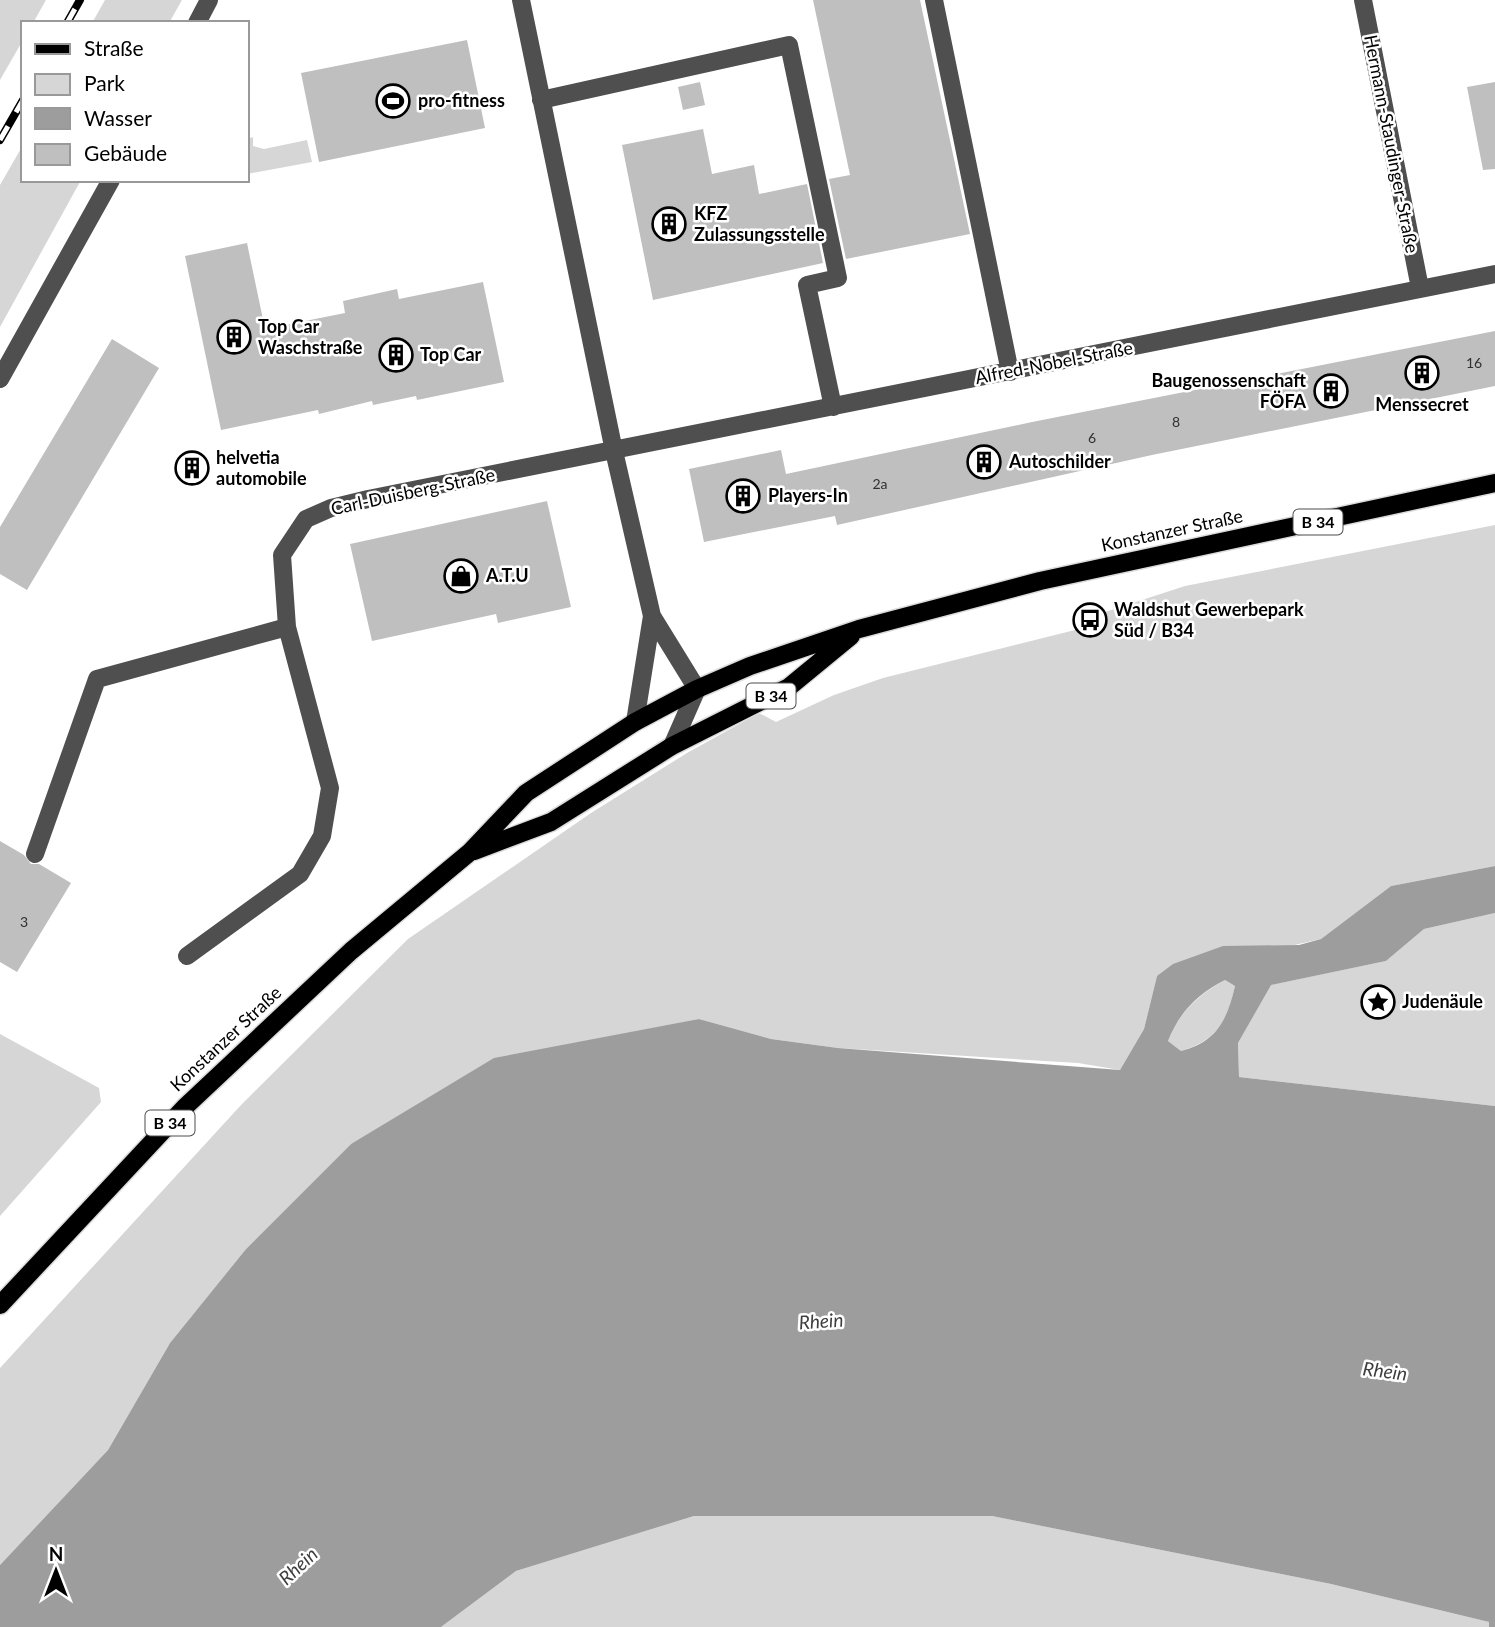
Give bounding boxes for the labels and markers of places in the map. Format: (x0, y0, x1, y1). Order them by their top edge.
sports icon: pro-fitness (374, 82, 412, 120)
place label: pro-fitness (418, 89, 505, 111)
place label: KFZ Zulassungsstelle (694, 202, 825, 245)
building icon: KFZ Zulassungsstelle (650, 205, 688, 243)
place label: Top Car Waschstraße (258, 315, 363, 358)
building icon: Top Car Waschstraße (215, 318, 253, 356)
building icon: Top Car (377, 336, 415, 374)
place label: Top Car (420, 343, 482, 365)
building icon: Menssecret (1403, 354, 1441, 392)
place label: Baugenossenschaft FÖFA (1152, 369, 1306, 412)
building icon: Baugenossenschaft FÖFA (1312, 372, 1350, 410)
place label: Menssecret (1375, 393, 1469, 415)
building icon: Autoschilder (965, 443, 1003, 481)
place label: helvetia automobile (216, 446, 307, 489)
building icon: helvetia automobile (173, 449, 211, 487)
place label: Autoschilder (1008, 450, 1111, 472)
building icon: Players-In (724, 477, 762, 515)
place label: Players-In (768, 484, 848, 506)
shop icon: A.T.U (442, 557, 480, 595)
place label: A.T.U (485, 564, 529, 586)
place label: Waldshut Gewerbepark Süd / B34 (1114, 598, 1304, 641)
bus stop icon: Waldshut Gewerbepark Süd / B34 (1071, 601, 1109, 639)
place icon: Judenäule (1359, 983, 1397, 1021)
place label: Judenäule (1402, 990, 1483, 1012)

